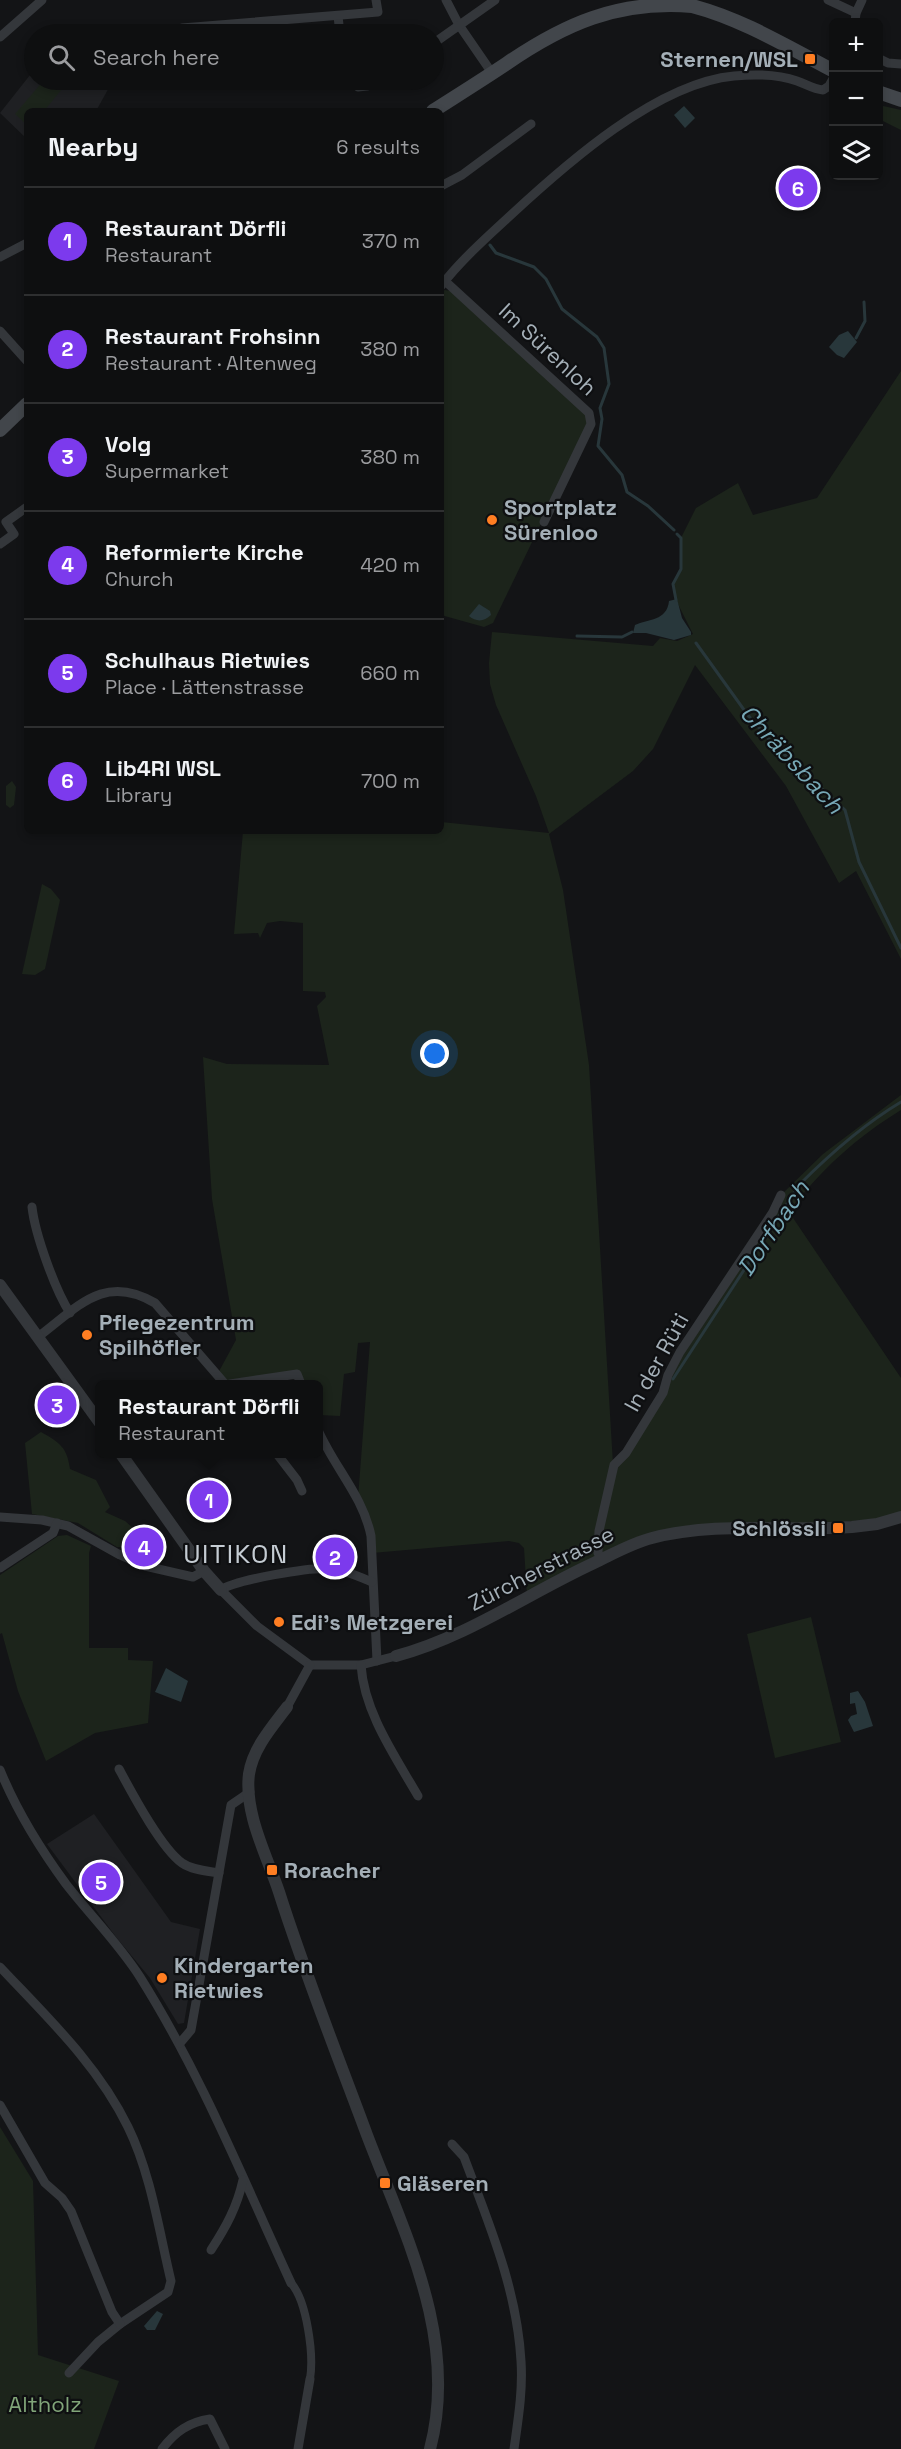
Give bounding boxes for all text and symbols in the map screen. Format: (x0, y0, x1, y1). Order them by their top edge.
map controls (829, 18, 883, 180)
button: + (829, 18, 883, 72)
search box (24, 24, 444, 90)
icon: search (45, 41, 78, 74)
text: Search here (93, 43, 220, 71)
place label: Sternen/WSL (660, 45, 798, 73)
marker: Sternen/WSL (803, 52, 817, 66)
button: − (829, 72, 883, 126)
button: layers (829, 126, 883, 180)
text: Nearby (48, 130, 138, 164)
text: 6 results (336, 134, 420, 160)
pin: 6 (778, 166, 818, 210)
text: Restaurant Dörfli (105, 214, 286, 242)
text: 1 (63, 228, 72, 254)
text: 370 m (362, 228, 420, 254)
text: Restaurant (105, 242, 212, 268)
street label: Im Sürenloh (493, 297, 603, 401)
text: Restaurant Frohsinn (105, 322, 321, 350)
text: 2 (62, 336, 73, 362)
text: 380 m (360, 336, 420, 362)
text: Restaurant · Altenweg (105, 350, 317, 376)
text: Volg (105, 430, 151, 458)
text: 3 (61, 444, 74, 470)
text: 380 m (360, 444, 420, 470)
text: Supermarket (105, 458, 229, 484)
place label: Sportplatz Sürenloo (504, 493, 617, 546)
marker: Sportplatz Sürenloo (485, 513, 499, 527)
text: Reformierte Kirche (105, 538, 304, 566)
text: 4 (61, 552, 74, 578)
text: 420 m (360, 552, 420, 578)
text: Church (105, 566, 174, 592)
text: Schulhaus Rietwies (105, 646, 310, 674)
text: 5 (62, 660, 74, 686)
text: 660 m (360, 660, 420, 686)
text: Place · Lättenstrasse (105, 674, 304, 700)
water label: Chräbsbach (733, 698, 851, 821)
text: Lib4RI WSL (105, 754, 221, 782)
text: 6 (61, 768, 74, 794)
text: 700 m (361, 768, 420, 794)
text: Library (105, 782, 172, 808)
your location (420, 1039, 449, 1068)
water label: Dorfbach (730, 1173, 817, 1282)
place label: Pflegezentrum Spilhöfler (99, 1308, 255, 1361)
street label: In der Rüti (617, 1308, 695, 1416)
marker: Pflegezentrum Spilhöfler (80, 1328, 94, 1342)
popup (95, 1380, 323, 1458)
pin: 3 (38, 1382, 76, 1428)
text: Restaurant Dörfli (118, 1392, 300, 1420)
text: Restaurant (118, 1420, 226, 1446)
pin: 1 (190, 1478, 228, 1522)
place label: Schlössli (732, 1514, 826, 1542)
street label: Zürcherstrasse (463, 1519, 619, 1617)
marker: Schlössli (831, 1521, 845, 1535)
pin: 4 (124, 1524, 164, 1570)
pin: 2 (316, 1534, 354, 1580)
district label: UITIKON (183, 1537, 289, 1571)
place label: Edi's Metzgerei (291, 1608, 453, 1636)
marker: Edi's Metzgerei (272, 1615, 286, 1629)
place label: Roracher (284, 1856, 380, 1884)
pin: 5 (82, 1860, 120, 1904)
marker: Roracher (265, 1863, 279, 1877)
place label: Kindergarten Rietwies (174, 1951, 314, 2004)
marker: Kindergarten Rietwies (155, 1971, 169, 1985)
place label: Gläseren (397, 2169, 489, 2197)
marker: Gläseren (378, 2176, 392, 2190)
park label: Altholz (8, 2390, 82, 2418)

